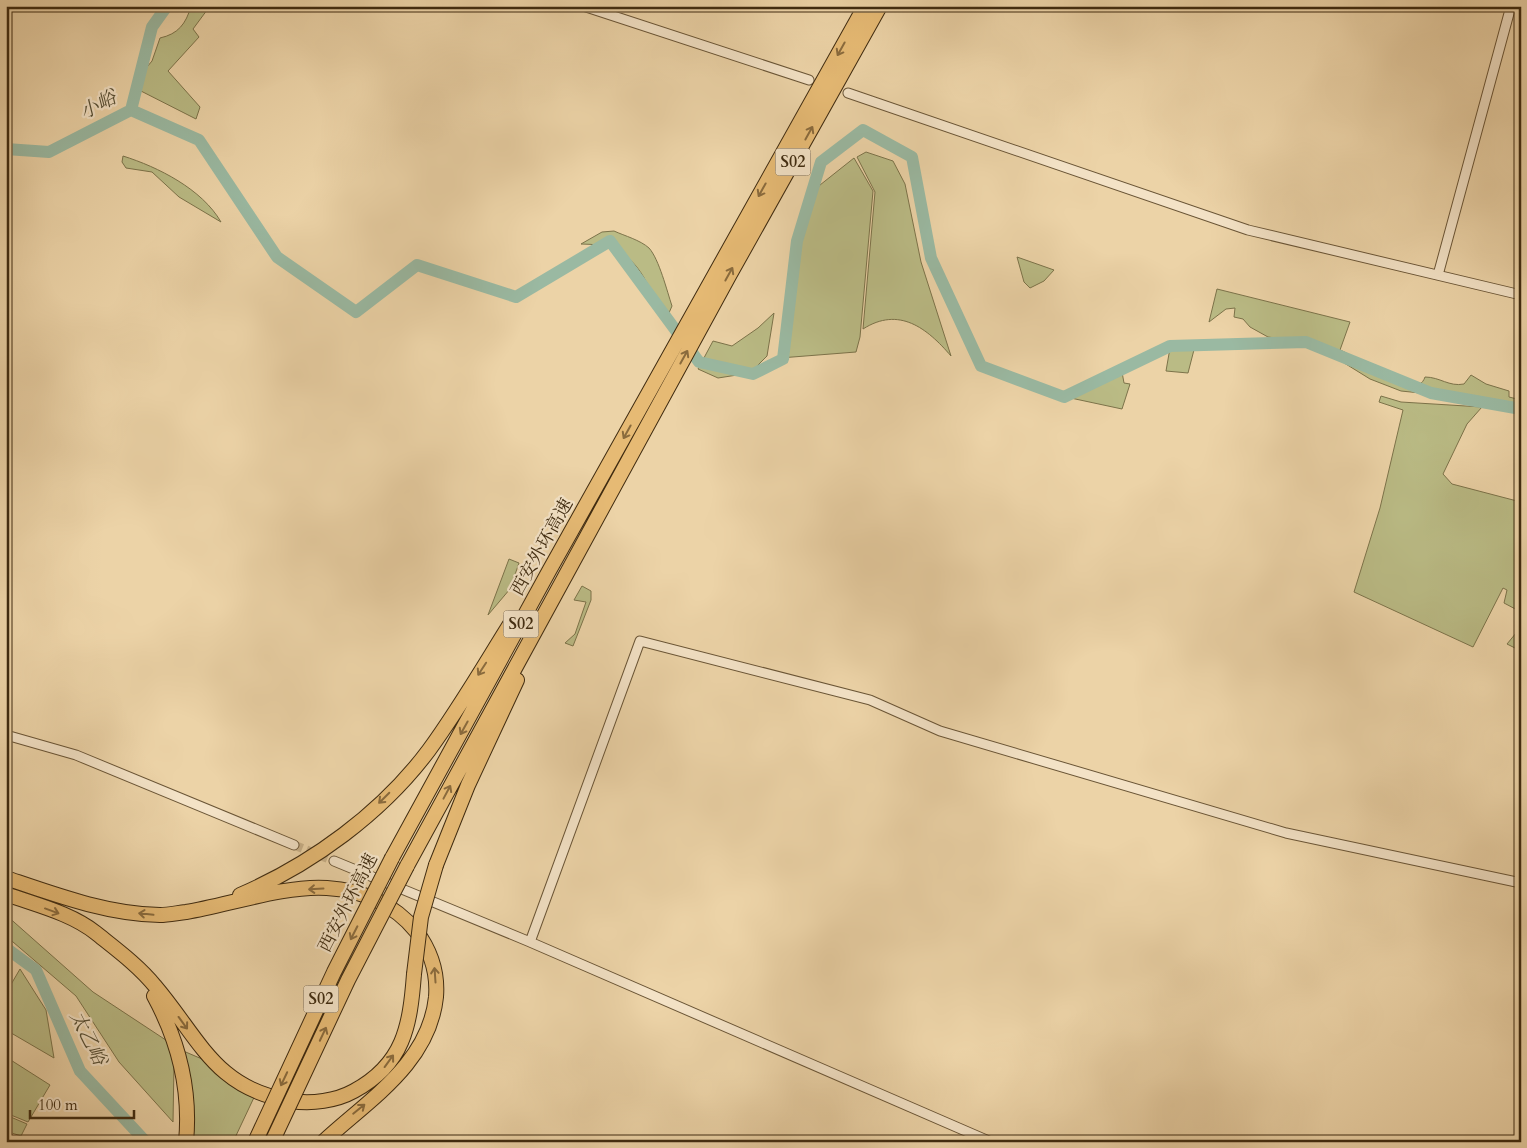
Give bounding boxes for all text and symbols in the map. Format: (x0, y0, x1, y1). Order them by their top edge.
one-way arrow (836, 41, 846, 56)
water label: 小峪 (75, 83, 124, 125)
one-way arrow (804, 125, 814, 140)
road number: S02 (776, 148, 810, 176)
one-way arrow (756, 183, 766, 197)
one-way arrow (725, 268, 735, 282)
one-way arrow (680, 350, 689, 365)
one-way arrow (621, 425, 631, 439)
street label: 西安外环高速 (505, 494, 579, 600)
road number: S02 (504, 610, 538, 638)
one-way arrow (477, 662, 487, 676)
one-way arrow (458, 720, 468, 735)
one-way arrow (442, 786, 452, 800)
one-way arrow (379, 792, 391, 804)
street label: 西安外环高速 (312, 849, 384, 957)
one-way arrow (308, 884, 324, 893)
one-way arrow (44, 907, 59, 916)
one-way arrow (138, 909, 154, 919)
one-way arrow (349, 925, 358, 940)
one-way arrow (431, 967, 440, 983)
road number: S02 (304, 986, 338, 1012)
water label: 太乙峪 (63, 1007, 114, 1072)
one-way arrow (178, 1016, 189, 1029)
one-way arrow (319, 1027, 328, 1042)
one-way arrow (384, 1054, 394, 1068)
one-way arrow (279, 1072, 289, 1087)
scale bar (30, 1088, 134, 1120)
text: 100 m (38, 1095, 78, 1115)
one-way arrow (353, 1103, 366, 1115)

